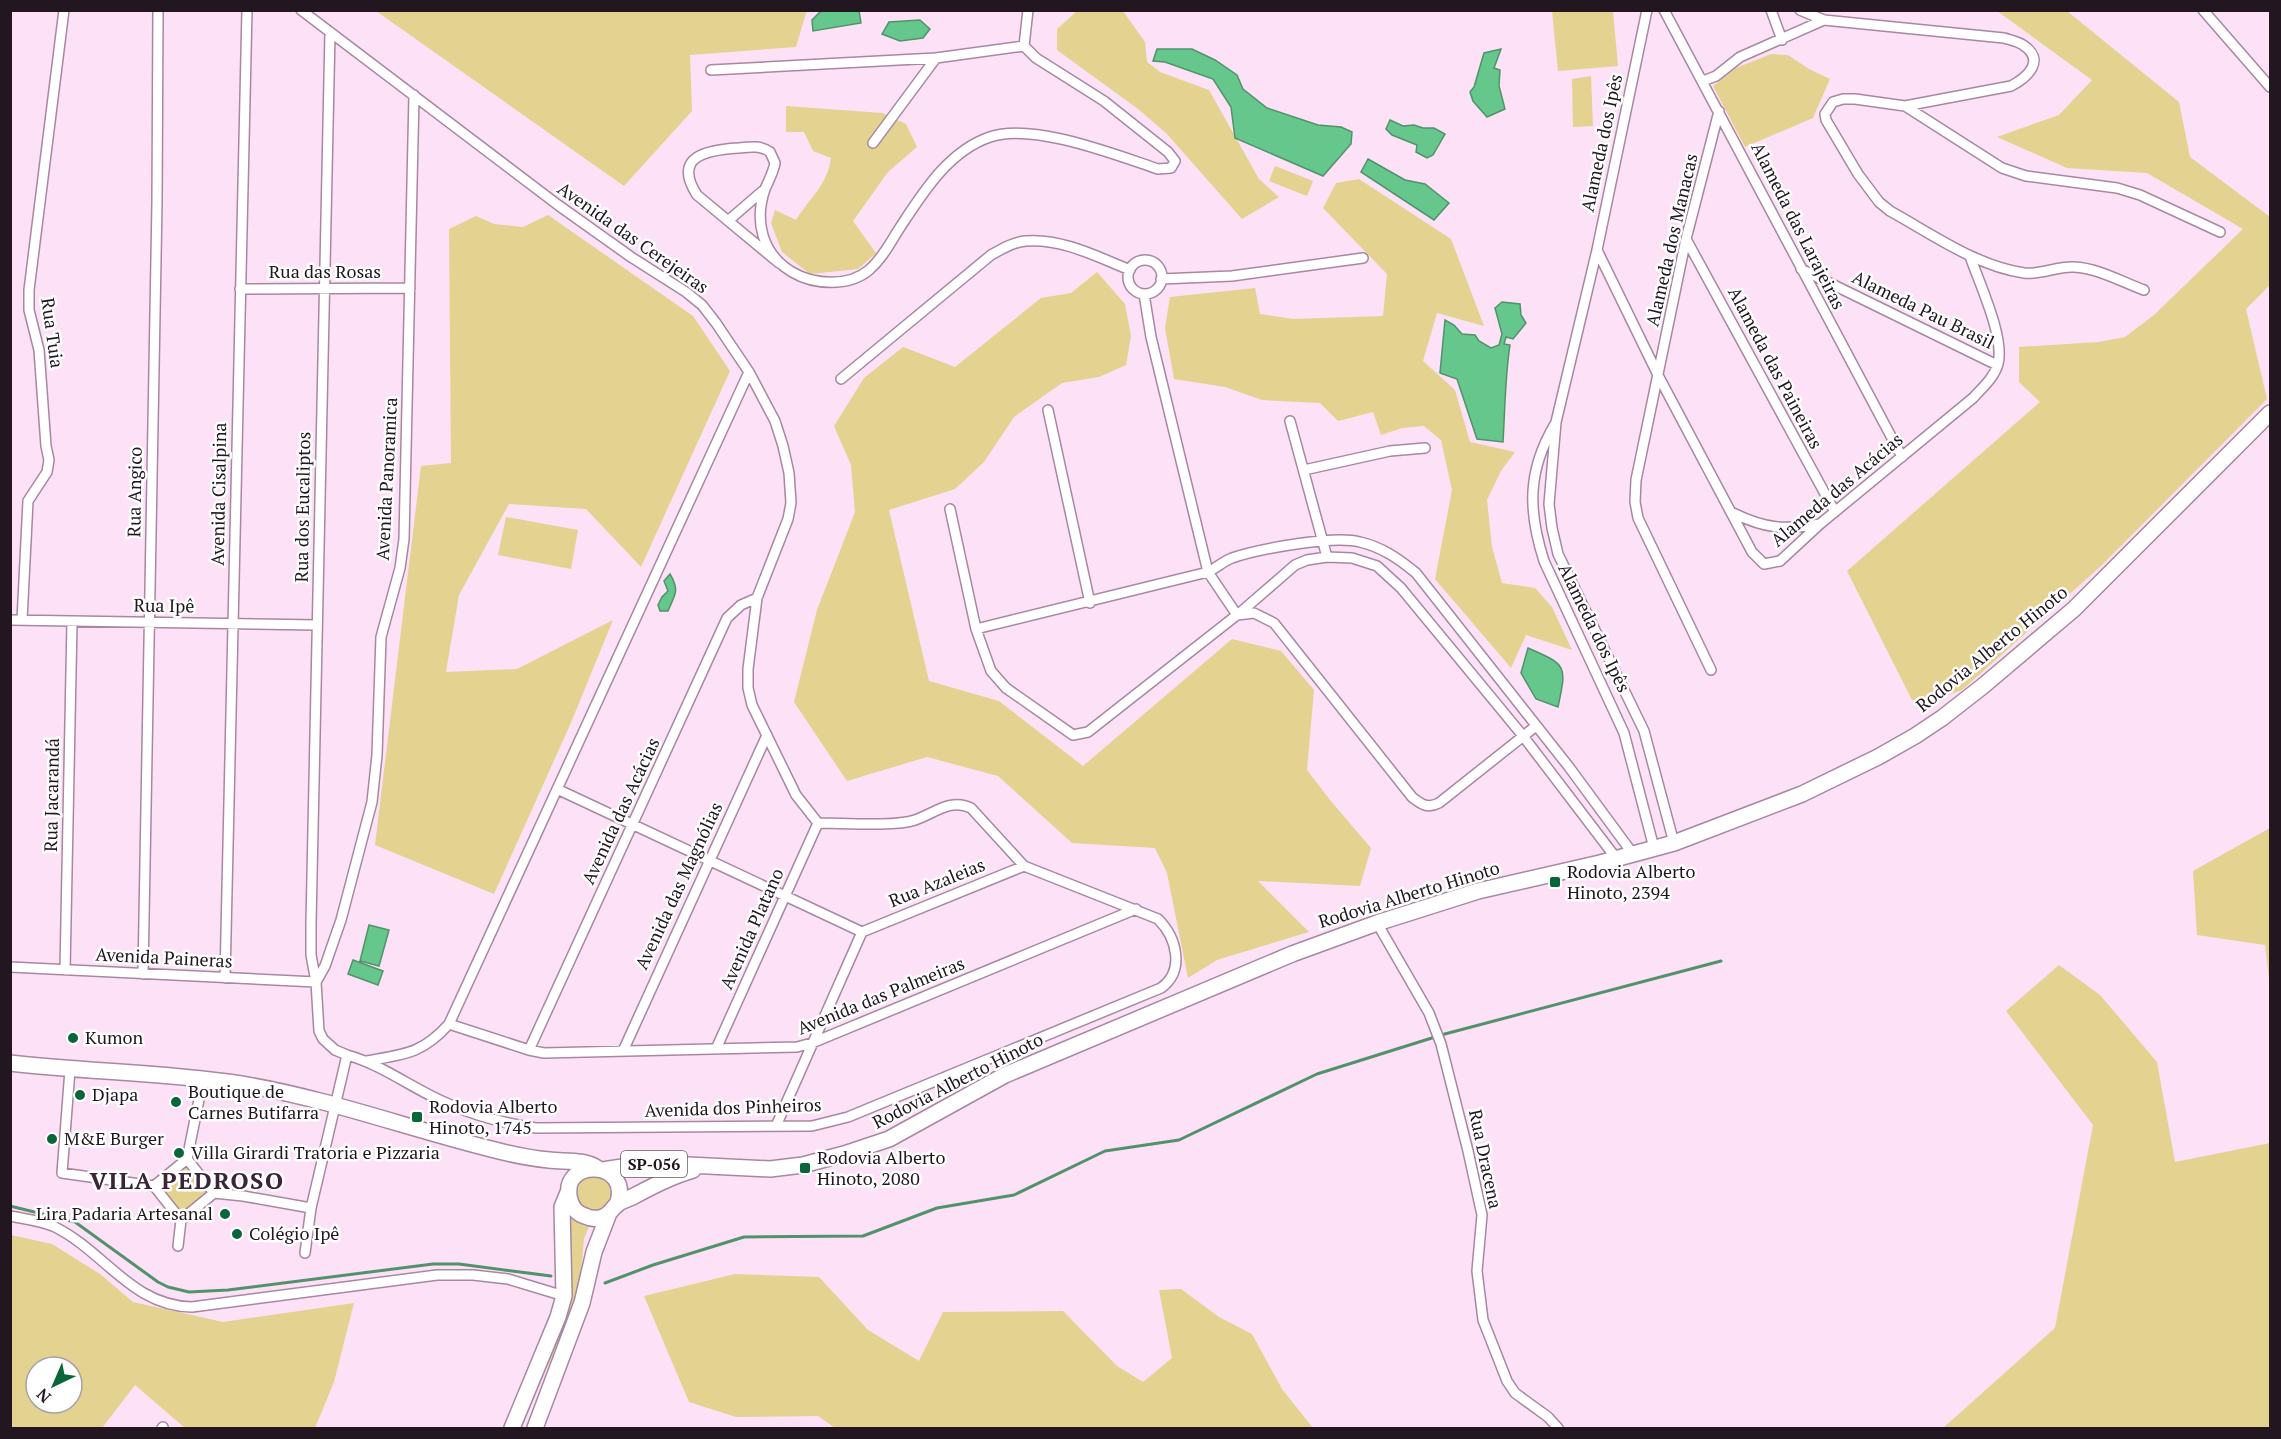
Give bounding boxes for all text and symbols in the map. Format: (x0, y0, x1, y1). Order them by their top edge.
street label: Alameda dos Ipês (1575, 72, 1627, 214)
street label: Alameda das Larajeiras (1746, 138, 1851, 313)
street label: Alameda dos Manacas (1639, 151, 1703, 329)
street label: Avenida das Cerejeiras (553, 176, 714, 298)
street label: Rua das Rosas (269, 259, 381, 283)
street label: Alameda Pau Brasil (1848, 264, 1998, 354)
street label: Alameda das Paineiras (1723, 282, 1829, 453)
street label: Rua Tuia (36, 296, 70, 370)
street label: Avenida Panoramica (370, 397, 402, 561)
street label: Avenida Cisalpina (205, 422, 231, 566)
street label: Alameda das Acácias (1765, 427, 1907, 552)
street label: Rua dos Eucaliptos (289, 431, 315, 583)
street label: Rua Angico (121, 446, 147, 538)
street label: Alameda dos Ipês (1553, 559, 1636, 696)
street label: Rodovia Alberto Hinoto (1911, 580, 2072, 717)
street label: Rua Ipê (133, 592, 195, 618)
street label: Avenida das Acácias (576, 733, 665, 888)
street label: Rua Jacarandá (38, 738, 64, 852)
street label: Avenida das Magnólias (629, 798, 727, 973)
street label: Rua Azaleias (885, 852, 988, 912)
street label: Rodovia Alberto Hinoto (1315, 855, 1502, 933)
place label: Rodovia Alberto Hinoto, 2394 (1567, 859, 1696, 904)
street label: Avenida Platano (714, 864, 789, 993)
marker: Rodovia Alberto Hinoto, 2394 (1548, 875, 1562, 889)
street label: Avenida Paineras (95, 941, 233, 973)
street label: Avenida das Palmeiras (793, 950, 968, 1040)
place label: Kumon (85, 1025, 143, 1049)
street label: Rodovia Alberto Hinoto (868, 1027, 1047, 1134)
marker: Kumon (66, 1031, 80, 1045)
place label: Boutique de Carnes Butifarra (188, 1079, 319, 1124)
place label: Djapa (92, 1082, 138, 1106)
marker: Djapa (73, 1088, 87, 1102)
street label: Avenida dos Pinheiros (644, 1092, 822, 1122)
place label: Rodovia Alberto Hinoto, 1745 (429, 1094, 558, 1139)
marker: Boutique de Carnes Butifarra (169, 1095, 183, 1109)
street label: Rua Dracena (1464, 1107, 1508, 1211)
marker: Rodovia Alberto Hinoto, 1745 (410, 1110, 424, 1124)
place label: M&E Burger (64, 1126, 164, 1150)
marker: M&E Burger (45, 1132, 59, 1146)
place label: Villa Girardi Tratoria e Pizzaria (191, 1140, 440, 1164)
place label: Rodovia Alberto Hinoto, 2080 (817, 1145, 946, 1190)
marker: Villa Girardi Tratoria e Pizzaria (172, 1146, 186, 1160)
road number: SP-056 (621, 1151, 687, 1177)
marker: Rodovia Alberto Hinoto, 2080 (798, 1161, 812, 1175)
district label: VILA PEDROSO (89, 1164, 285, 1196)
place label: Lira Padaria Artesanal (36, 1201, 213, 1225)
marker: Lira Padaria Artesanal (218, 1207, 232, 1221)
place label: Colégio Ipê (249, 1221, 339, 1245)
marker: Colégio Ipê (230, 1227, 244, 1241)
north arrow (24, 1355, 84, 1415)
text: N (32, 1384, 56, 1408)

